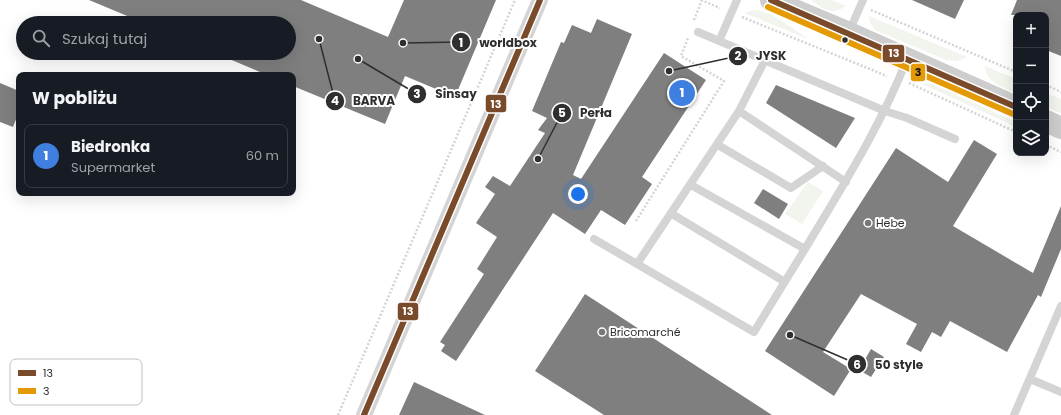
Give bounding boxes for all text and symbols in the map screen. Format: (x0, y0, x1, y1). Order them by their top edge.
map controls (1013, 12, 1049, 156)
button: + (1013, 12, 1049, 48)
search box (16, 16, 296, 60)
icon: search (30, 27, 52, 49)
text: Szukaj tutaj (62, 28, 147, 49)
callout: worldbox (451, 30, 545, 54)
text: 1 (459, 34, 463, 51)
text: worldbox (479, 34, 538, 51)
unlabelled marker (840, 35, 850, 45)
callout: JYSK (728, 44, 795, 68)
line badge: 13 (882, 44, 905, 63)
text: 13 (889, 45, 900, 61)
text: 2 (735, 47, 742, 64)
text: JYSK (756, 47, 787, 64)
button: − (1013, 48, 1049, 84)
line badge: 3 (910, 63, 926, 82)
text: 3 (915, 64, 922, 80)
pin: 1 (669, 78, 695, 108)
callout: Sinsay (407, 82, 484, 106)
button: locate (1013, 84, 1049, 120)
text: 3 (413, 85, 421, 102)
text: Sinsay (435, 85, 477, 102)
text: W pobliżu (32, 86, 117, 110)
callout: BARVA (325, 89, 403, 113)
text: 4 (331, 92, 339, 109)
text: BARVA (353, 92, 395, 109)
line badge: 13 (485, 94, 507, 113)
text: 13 (491, 96, 502, 112)
callout: Perła (552, 101, 620, 125)
text: 5 (558, 104, 566, 121)
text: Perła (580, 104, 612, 121)
button: layers (1013, 120, 1049, 156)
text: Biedronka (71, 136, 150, 157)
text: 1 (44, 146, 48, 165)
text: 60 m (246, 146, 279, 165)
text: Supermarket (71, 158, 155, 177)
your location (568, 184, 588, 204)
place label: Hebe (876, 215, 905, 231)
marker: Hebe (863, 218, 873, 228)
line badge: 13 (397, 302, 419, 321)
text: 13 (403, 303, 414, 319)
place label: Bricomarché (610, 324, 681, 340)
marker: Bricomarché (597, 327, 607, 337)
callout: 50 style (847, 352, 931, 376)
text: 6 (853, 356, 861, 373)
text: 50 style (875, 356, 924, 373)
legend (10, 359, 142, 405)
text: 13 (43, 365, 53, 381)
text: 3 (43, 383, 49, 399)

